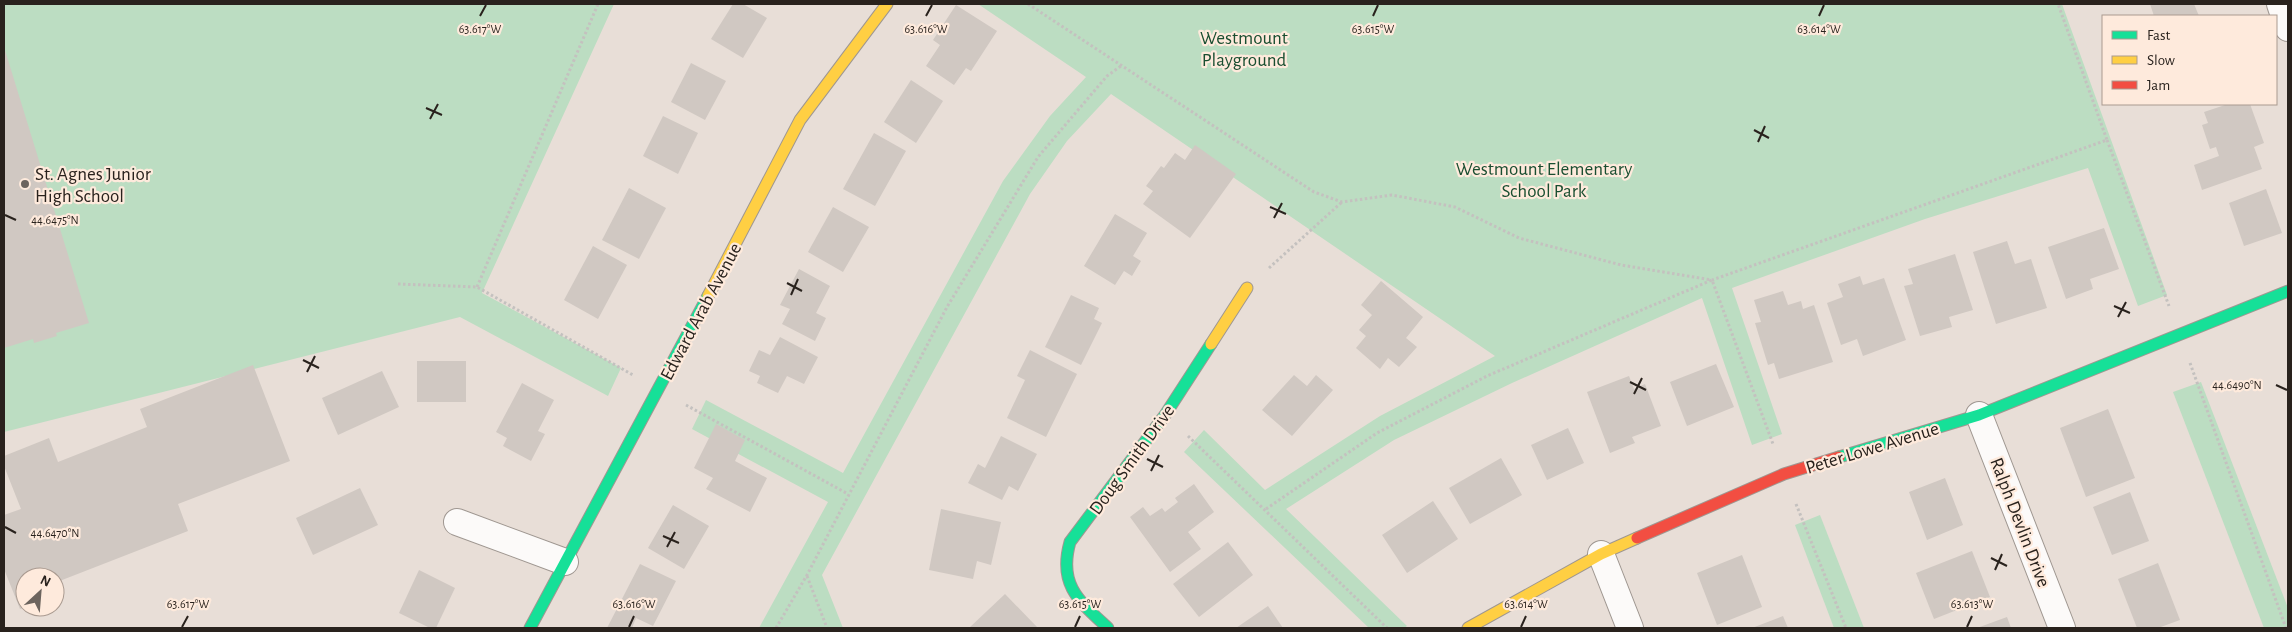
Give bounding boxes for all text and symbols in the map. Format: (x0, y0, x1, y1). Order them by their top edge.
legend (2102, 15, 2277, 105)
text: 63.617°W (459, 23, 502, 35)
text: 63.616°W (904, 23, 948, 35)
text: 63.615°W (1352, 23, 1395, 35)
text: 63.614°W (1797, 23, 1841, 35)
text: Fast (2147, 28, 2171, 43)
park label: Westmount Playground (1200, 29, 1288, 70)
text: Slow (2147, 53, 2175, 68)
text: Jam (2147, 78, 2170, 93)
park label: Westmount Elementary School Park (1456, 160, 1632, 201)
place label: St. Agnes Junior High School (35, 165, 151, 206)
marker: St. Agnes Junior High School (19, 178, 31, 190)
text: 44.6475°N (31, 214, 79, 226)
street label: Edward Arab Avenue (657, 240, 746, 383)
text: 44.6490°N (2212, 379, 2262, 391)
street label: Doug Smith Drive (1086, 401, 1178, 518)
street label: Peter Lowe Avenue (1804, 419, 1941, 478)
street label: Ralph Devlin Drive (1986, 455, 2053, 590)
text: 44.6470°N (31, 527, 79, 539)
north arrow (15, 567, 65, 617)
text: N (38, 573, 53, 590)
text: 63.617°W (167, 598, 210, 610)
text: 63.616°W (612, 598, 656, 610)
text: 63.615°W (1059, 598, 1102, 610)
text: 63.614°W (1504, 598, 1548, 610)
text: 63.613°W (1951, 598, 1994, 610)

